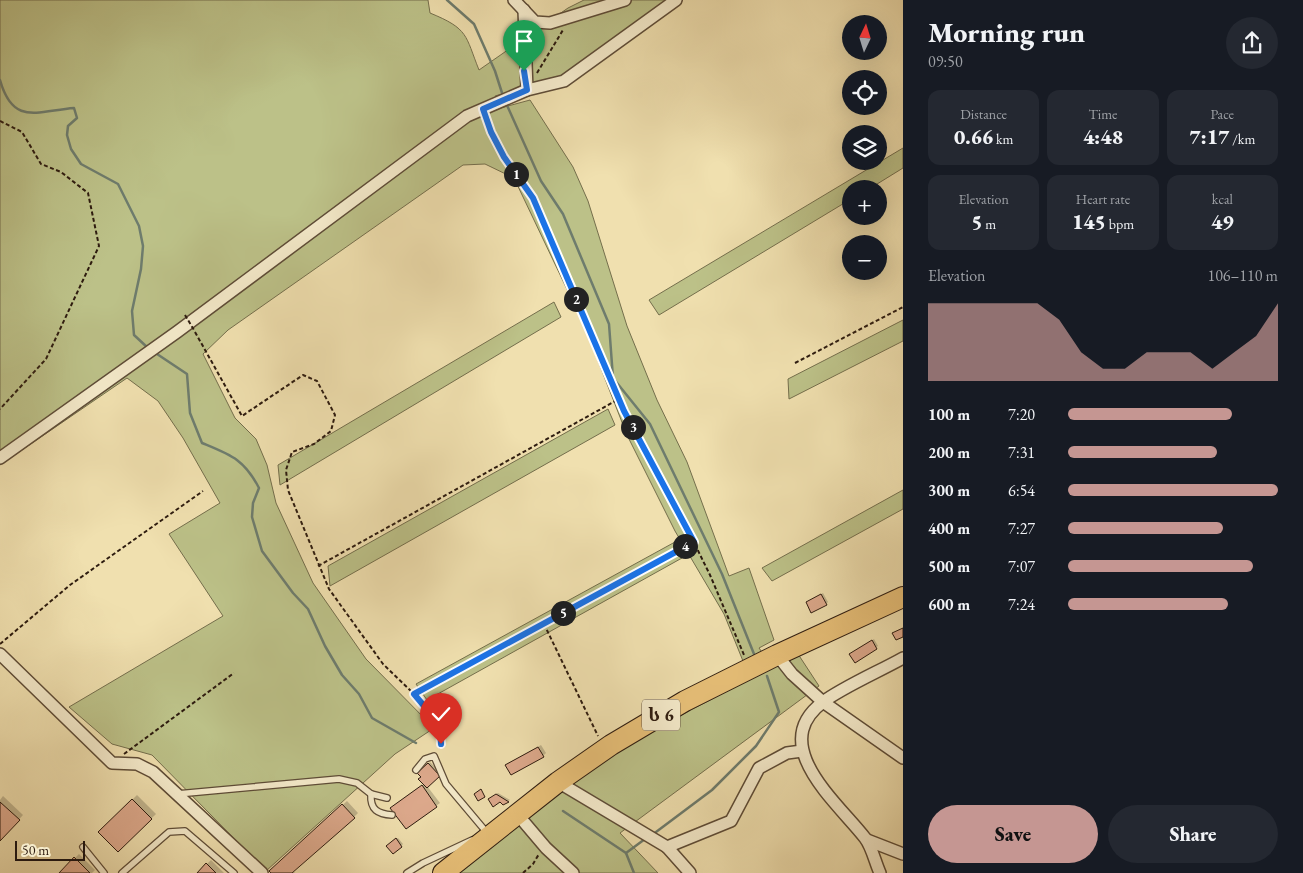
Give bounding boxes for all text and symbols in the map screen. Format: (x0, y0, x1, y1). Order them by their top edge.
text: Morning run (928, 14, 1085, 50)
north arrow (842, 15, 888, 60)
map controls (842, 15, 887, 280)
button: share (1226, 17, 1278, 69)
pin (503, 20, 545, 71)
icon: arrive (510, 27, 538, 55)
text: 09:50 (928, 51, 963, 72)
button: locate (842, 70, 887, 115)
text: Distance (960, 105, 1007, 123)
text: Time (1088, 105, 1118, 123)
text: Pace (1211, 105, 1234, 123)
text: 0.66 (954, 123, 993, 150)
text: 4:48 (1083, 123, 1123, 150)
text: 7:17 (1189, 123, 1229, 150)
button: layers (842, 125, 887, 170)
text: km (993, 130, 1013, 148)
text: /km (1229, 130, 1255, 148)
pin: 1 (504, 162, 528, 186)
text: 1 (513, 165, 520, 183)
button: + (842, 180, 887, 225)
text: Elevation (958, 190, 1009, 208)
text: Heart rate (1076, 190, 1130, 208)
text: kcal (1212, 190, 1233, 208)
text: 5 (971, 208, 982, 235)
text: 145 (1072, 208, 1106, 235)
text: 49 (1211, 208, 1234, 235)
text: m (982, 215, 996, 233)
text: bpm (1106, 215, 1134, 233)
button: − (842, 235, 887, 280)
text: Elevation (928, 265, 986, 286)
text: 106–110 m (1207, 265, 1278, 286)
pin: 2 (564, 286, 588, 312)
text: 2 (573, 290, 580, 308)
text: 100 m (928, 404, 970, 425)
text: 7:20 (1008, 404, 1035, 425)
pin: 3 (620, 414, 646, 440)
text: 3 (630, 418, 637, 436)
text: 200 m (928, 442, 970, 463)
text: 7:31 (1008, 442, 1035, 463)
text: 300 m (928, 480, 970, 501)
text: 6:54 (1008, 480, 1035, 501)
text: 400 m (928, 518, 970, 539)
text: 7:27 (1008, 518, 1035, 539)
pin: 4 (672, 534, 698, 558)
text: 4 (682, 537, 689, 555)
text: 500 m (928, 556, 970, 577)
text: 7:07 (1008, 556, 1035, 577)
text: 600 m (928, 594, 970, 615)
text: 7:24 (1008, 594, 1035, 615)
pin: 5 (550, 600, 576, 626)
text: 5 (560, 604, 567, 622)
pin (420, 693, 462, 744)
icon: check (427, 700, 455, 728)
road number: ს 6 (642, 700, 680, 730)
button: Save (928, 805, 1098, 863)
button: Share (1108, 805, 1278, 863)
scale bar (15, 838, 85, 861)
text: 50 m (22, 841, 49, 859)

